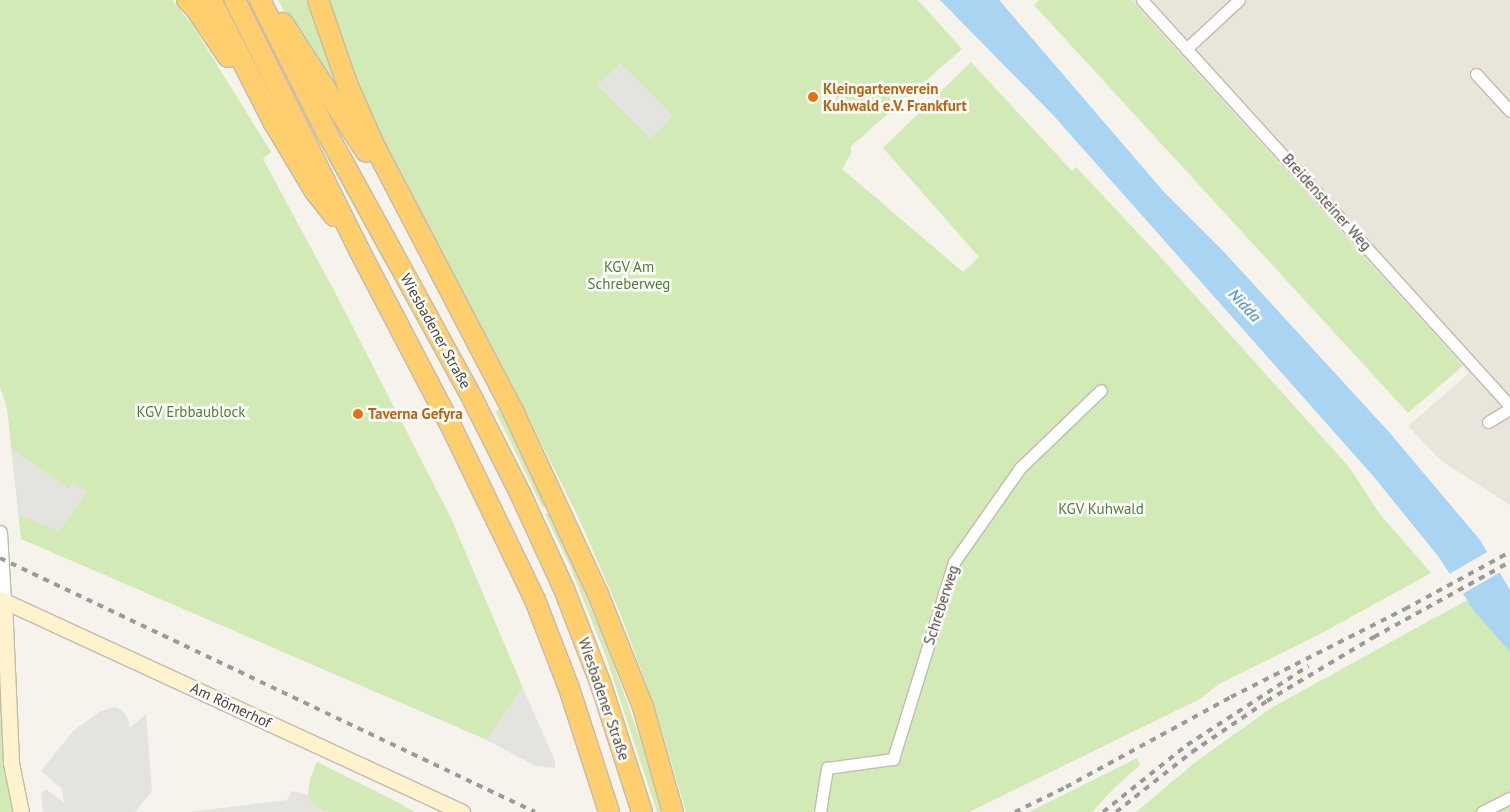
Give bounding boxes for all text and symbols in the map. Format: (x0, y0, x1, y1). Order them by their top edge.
place label: Kleingartenverein Kuhwald e.V. Frankfurt (823, 79, 968, 114)
marker: Kleingartenverein Kuhwald e.V. Frankfurt (807, 91, 819, 103)
street label: Breidensteiner Weg (1279, 150, 1375, 254)
park label: KGV Am Schreberweg (588, 257, 670, 292)
street label: Wiesbadener Straße (397, 270, 475, 392)
water label: Nidda (1225, 284, 1265, 326)
park label: KGV Erbbaublock (136, 403, 246, 421)
place label: Taverna Gefyra (368, 405, 463, 423)
marker: Taverna Gefyra (352, 408, 364, 420)
park label: KGV Kuhwald (1058, 500, 1144, 518)
street label: Schreberweg (920, 563, 962, 647)
street label: Wiesbadener Straße (575, 635, 633, 763)
street label: Am Römerhof (188, 678, 274, 732)

